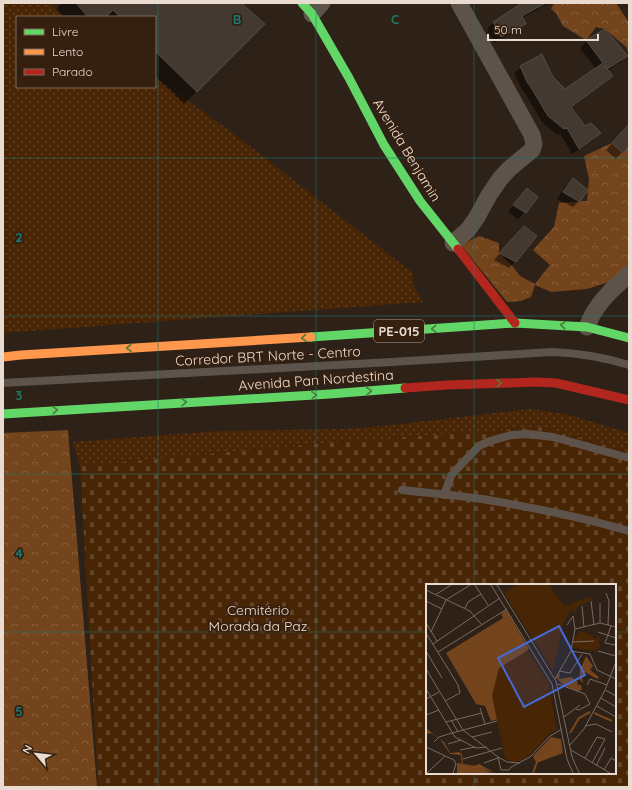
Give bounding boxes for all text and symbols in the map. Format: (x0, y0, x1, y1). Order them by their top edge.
text: B (233, 11, 241, 27)
text: C (391, 11, 399, 27)
legend (16, 16, 156, 88)
scale bar (488, 16, 598, 42)
text: 50 m (494, 22, 522, 37)
text: Livre (52, 24, 79, 39)
text: Lento (52, 44, 83, 59)
text: Parado (52, 64, 93, 79)
street label: Avenida Benjamin (369, 95, 445, 205)
text: 2 (15, 229, 23, 245)
road number: PE-015 (374, 320, 424, 342)
one-way arrow (560, 321, 566, 330)
one-way arrow (431, 324, 437, 333)
one-way arrow (301, 333, 307, 342)
street label: Corredor BRT Norte - Centro (175, 342, 361, 370)
one-way arrow (126, 344, 132, 353)
street label: Avenida Pan Nordestina (238, 366, 394, 394)
one-way arrow (496, 379, 502, 387)
one-way arrow (366, 386, 372, 395)
text: 3 (16, 387, 23, 403)
one-way arrow (311, 390, 317, 399)
one-way arrow (181, 398, 187, 407)
one-way arrow (52, 406, 58, 415)
text: 4 (15, 545, 23, 561)
inset map (426, 584, 616, 774)
park label: Cemitério Morada da Paz (209, 601, 308, 635)
text: 5 (15, 703, 23, 719)
north arrow (16, 734, 56, 774)
text: N (19, 742, 35, 756)

